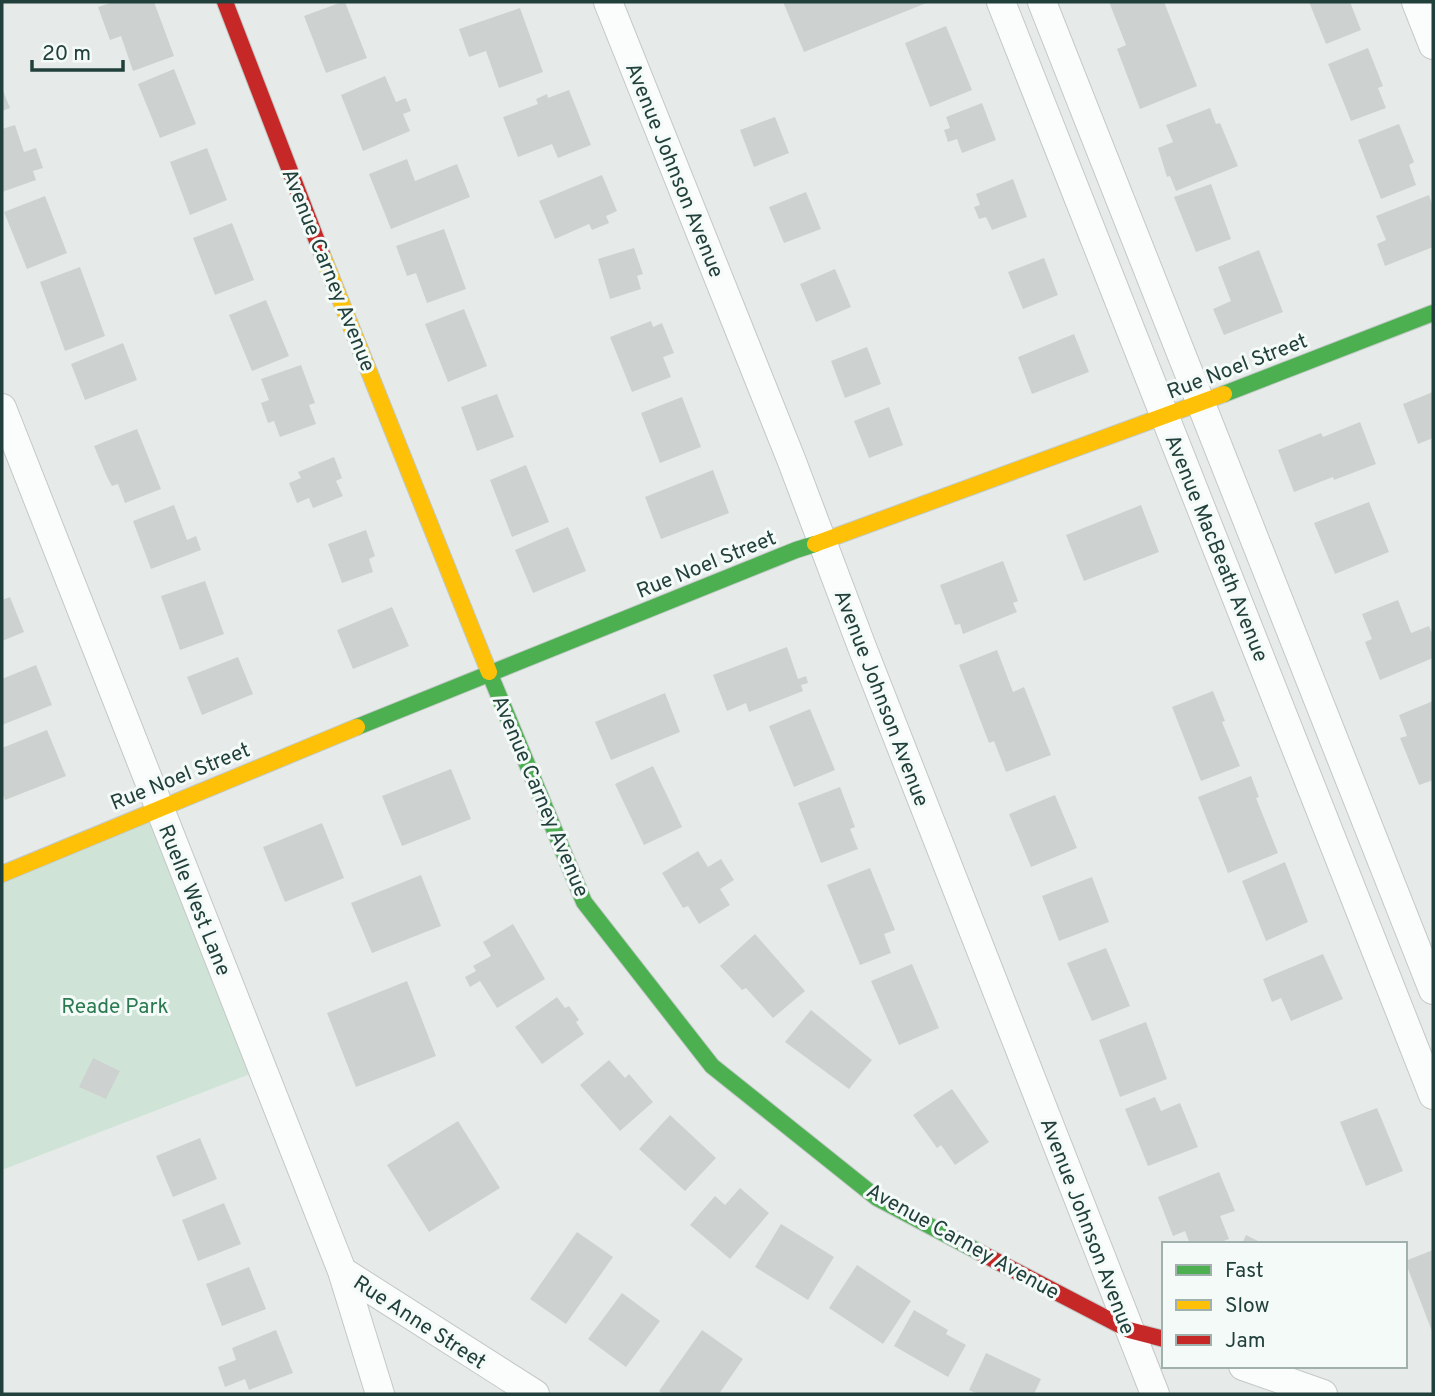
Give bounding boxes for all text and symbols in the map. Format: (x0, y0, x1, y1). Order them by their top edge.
scale bar (32, 28, 122, 72)
text: 20 m (42, 41, 91, 68)
street label: Avenue Johnson Avenue (618, 59, 729, 282)
street label: Avenue Carney Avenue (275, 165, 381, 376)
street label: Rue Noel Street (1164, 328, 1312, 407)
street label: Avenue MacBeath Avenue (1158, 431, 1274, 666)
street label: Rue Noel Street (633, 525, 780, 606)
street label: Avenue Johnson Avenue (827, 587, 934, 811)
street label: Avenue Carney Avenue (485, 692, 594, 902)
street label: Rue Noel Street (107, 737, 254, 818)
street label: Ruelle West Lane (151, 821, 236, 980)
park label: Reade Park (61, 994, 169, 1021)
street label: Avenue Johnson Avenue (1033, 1115, 1140, 1339)
street label: Avenue Carney Avenue (861, 1178, 1064, 1307)
legend (1162, 1242, 1407, 1368)
text: Fast (1225, 1258, 1264, 1285)
street label: Rue Anne Street (348, 1270, 491, 1376)
text: Slow (1225, 1293, 1270, 1320)
text: Jam (1225, 1328, 1266, 1355)

